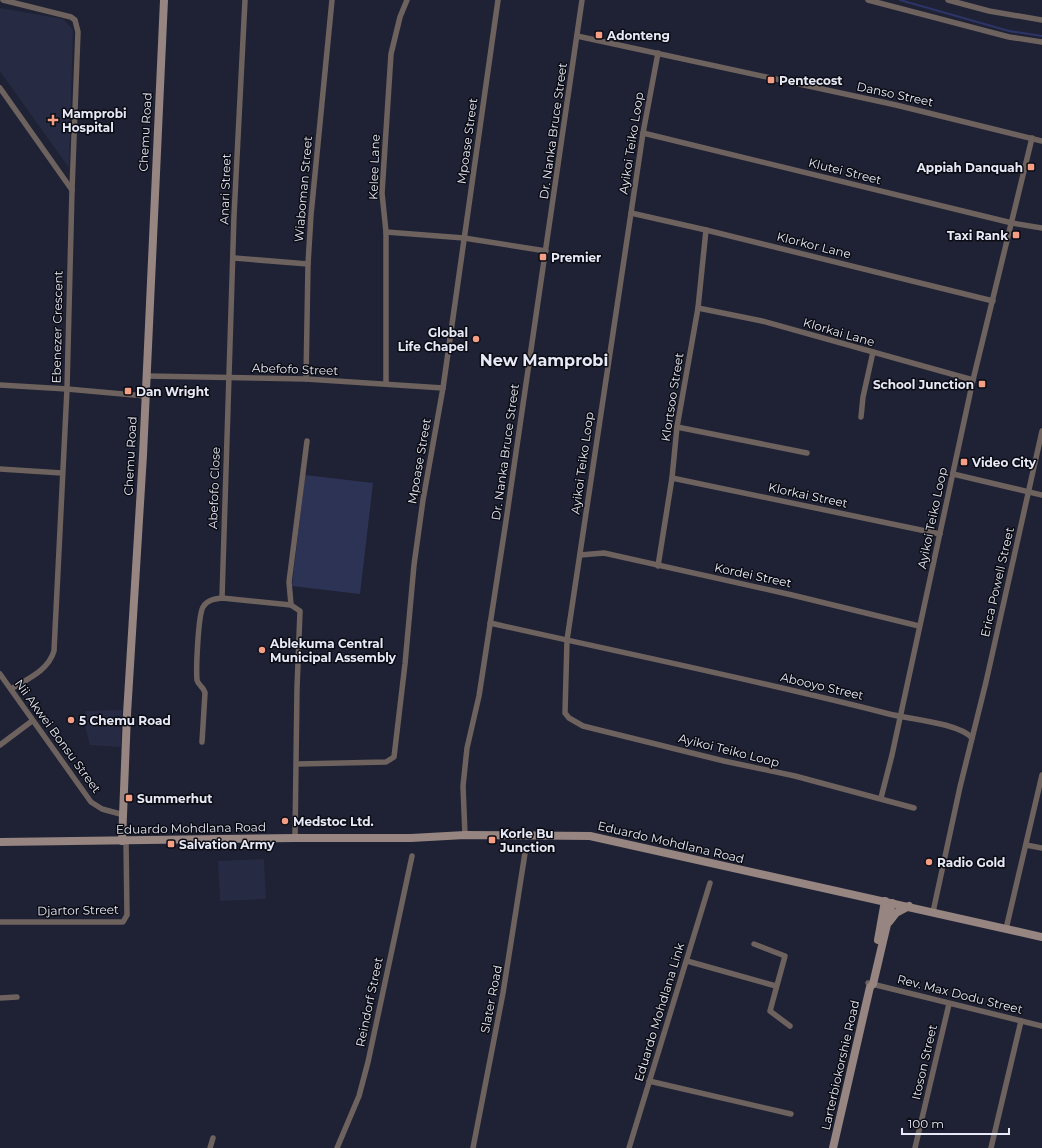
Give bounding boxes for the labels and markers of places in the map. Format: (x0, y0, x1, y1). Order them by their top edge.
place label: Adonteng (606, 28, 670, 43)
marker: Adonteng (594, 30, 604, 40)
place label: Pentecost (779, 73, 843, 88)
marker: Pentecost (766, 75, 776, 85)
place label: Mamprobi Hospital (62, 106, 127, 135)
marker: Mamprobi Hospital (47, 114, 59, 126)
place label: Appiah Danquah (916, 160, 1023, 175)
marker: Appiah Danquah (1026, 162, 1036, 172)
place label: Taxi Rank (947, 228, 1008, 243)
marker: Taxi Rank (1011, 230, 1021, 240)
place label: Premier (551, 250, 601, 265)
marker: Premier (538, 252, 548, 262)
place label: Global Life Chapel (398, 325, 468, 354)
marker: Global Life Chapel (471, 334, 481, 344)
place label: School Junction (873, 377, 974, 392)
marker: School Junction (977, 379, 987, 389)
place label: Dan Wright (136, 384, 210, 399)
marker: Dan Wright (123, 386, 133, 396)
place label: Video City (971, 455, 1037, 470)
marker: Video City (959, 457, 969, 467)
place label: Ablekuma Central Municipal Assembly (269, 636, 397, 665)
marker: Ablekuma Central Municipal Assembly (257, 645, 267, 655)
place label: 5 Chemu Road (79, 713, 171, 728)
marker: 5 Chemu Road (66, 715, 76, 725)
place label: Summerhut (137, 791, 213, 806)
marker: Summerhut (124, 793, 134, 803)
place label: Medstoc Ltd. (293, 814, 374, 829)
marker: Medstoc Ltd. (280, 816, 290, 826)
place label: Korle Bu Junction (499, 826, 555, 855)
marker: Korle Bu Junction (487, 835, 497, 845)
place label: Salvation Army (179, 837, 275, 852)
marker: Salvation Army (166, 839, 176, 849)
place label: Radio Gold (937, 855, 1005, 870)
marker: Radio Gold (924, 857, 934, 867)

